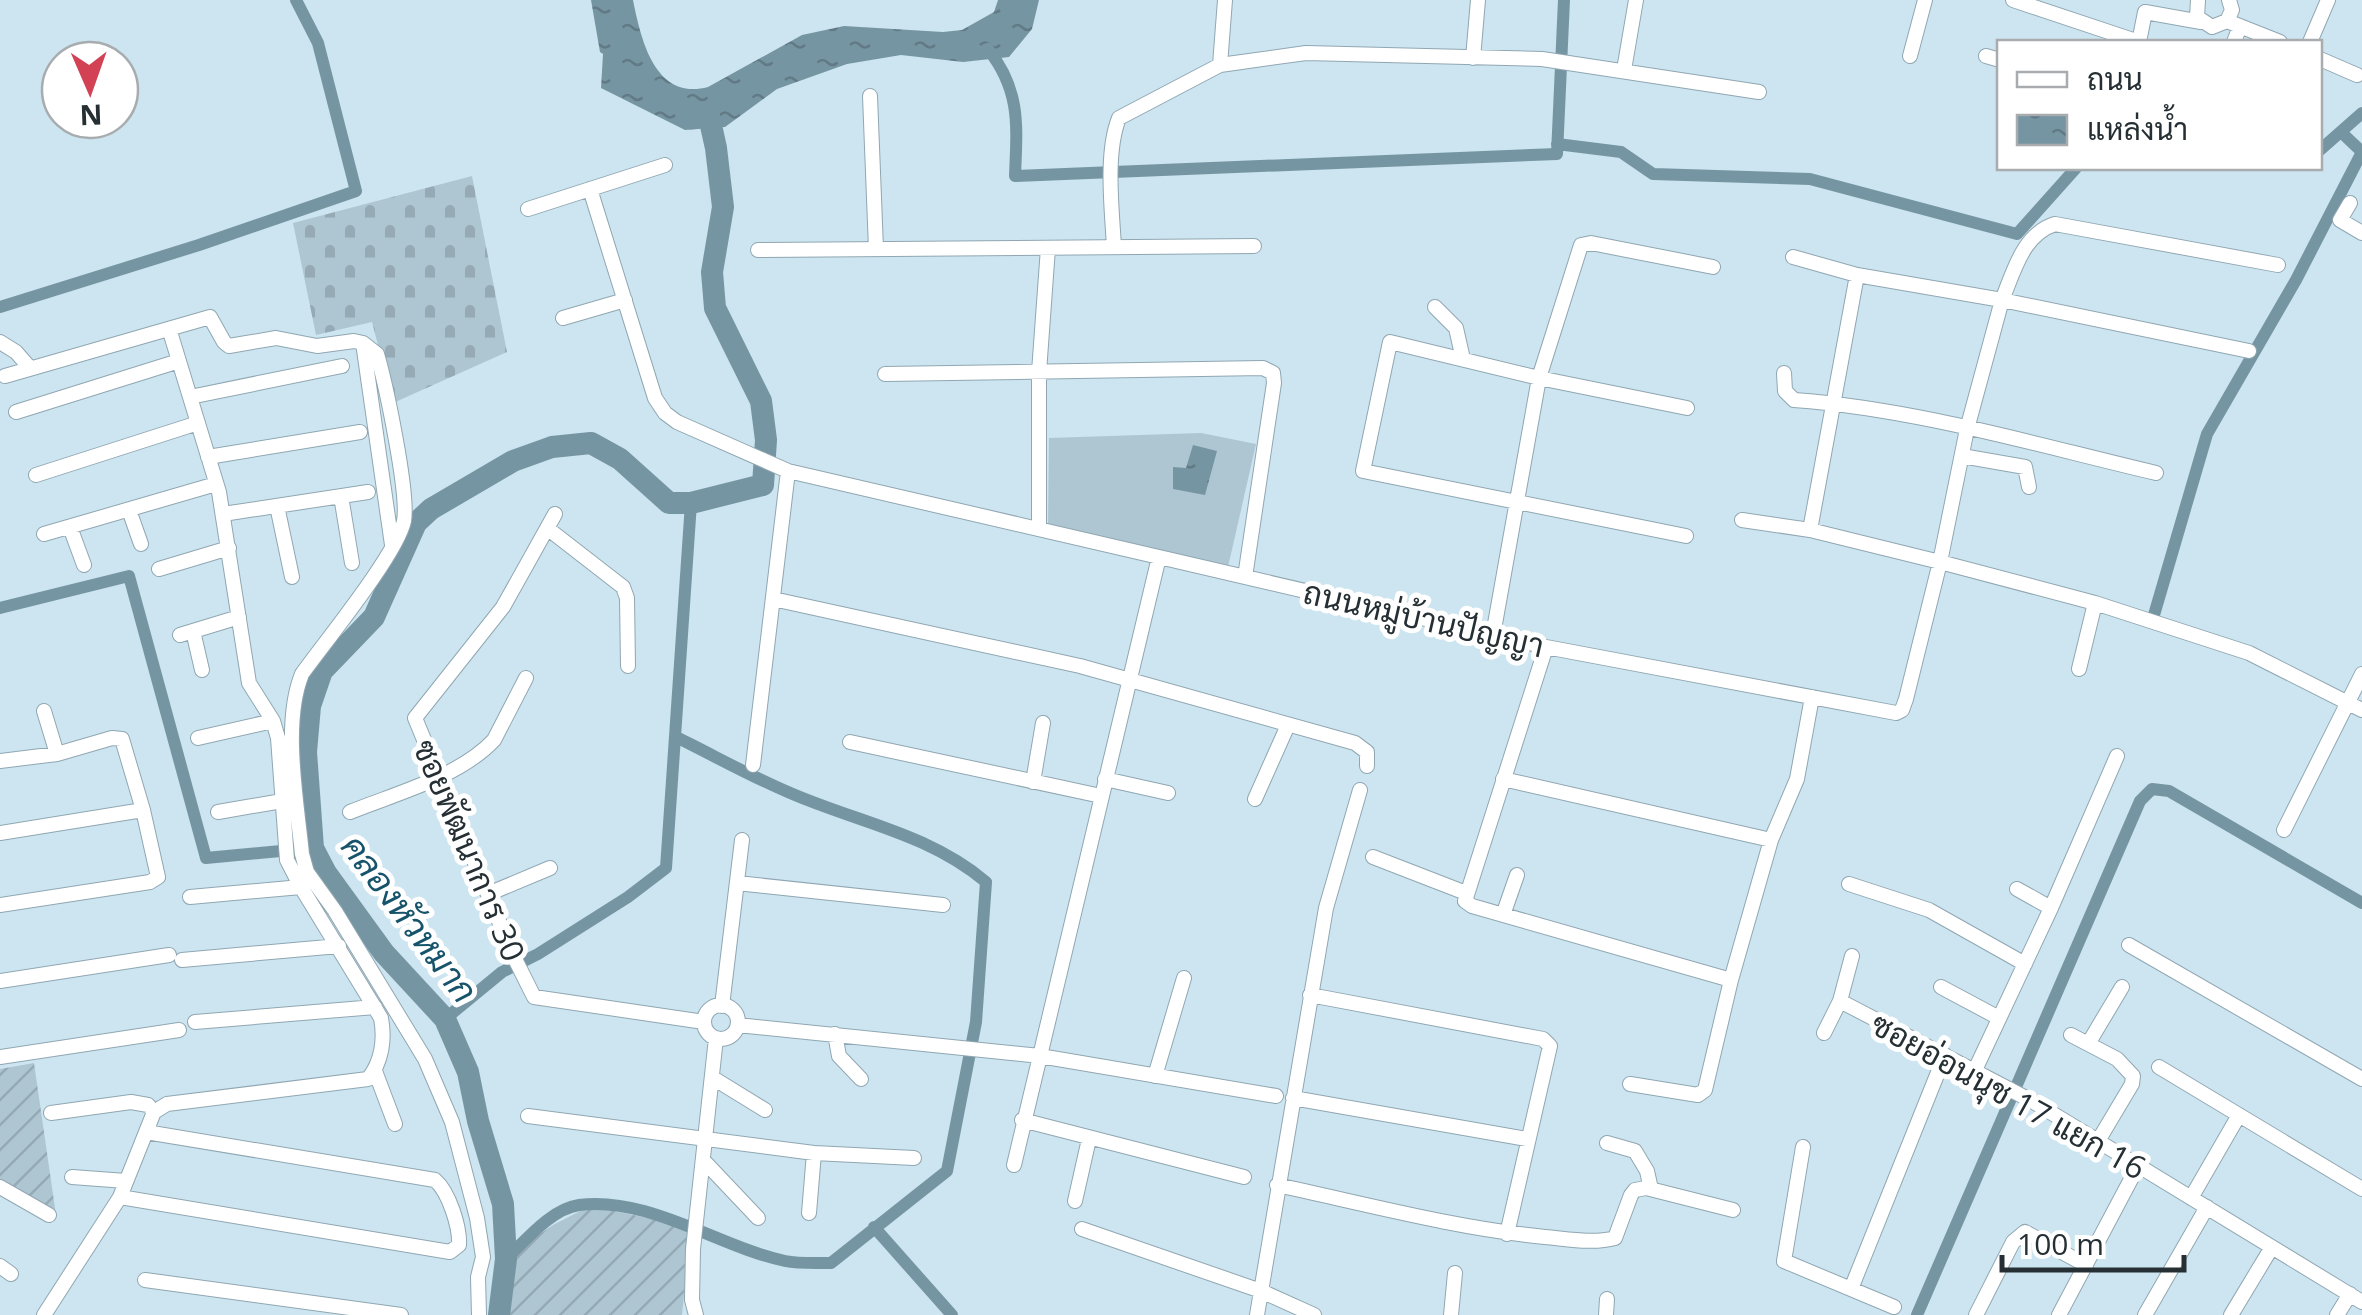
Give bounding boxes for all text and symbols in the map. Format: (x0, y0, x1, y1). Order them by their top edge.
north arrow (40, 40, 140, 140)
legend (1997, 40, 2322, 170)
text: ถนน (2087, 58, 2143, 99)
text: N (79, 97, 103, 135)
text: แหล่งน้ำ (2087, 103, 2188, 149)
street label: ถนนหมู่บ้านปัญญา (1299, 569, 1548, 669)
street label: ซอยพัฒนาการ 30 (404, 733, 536, 967)
water label: คลองหัวหมาก (331, 824, 489, 1012)
street label: ซอยอ่อนนุช 17 แยก 16 (1863, 1002, 2154, 1190)
scale bar (2002, 1210, 2184, 1272)
text: 100 m (2017, 1223, 2104, 1264)

